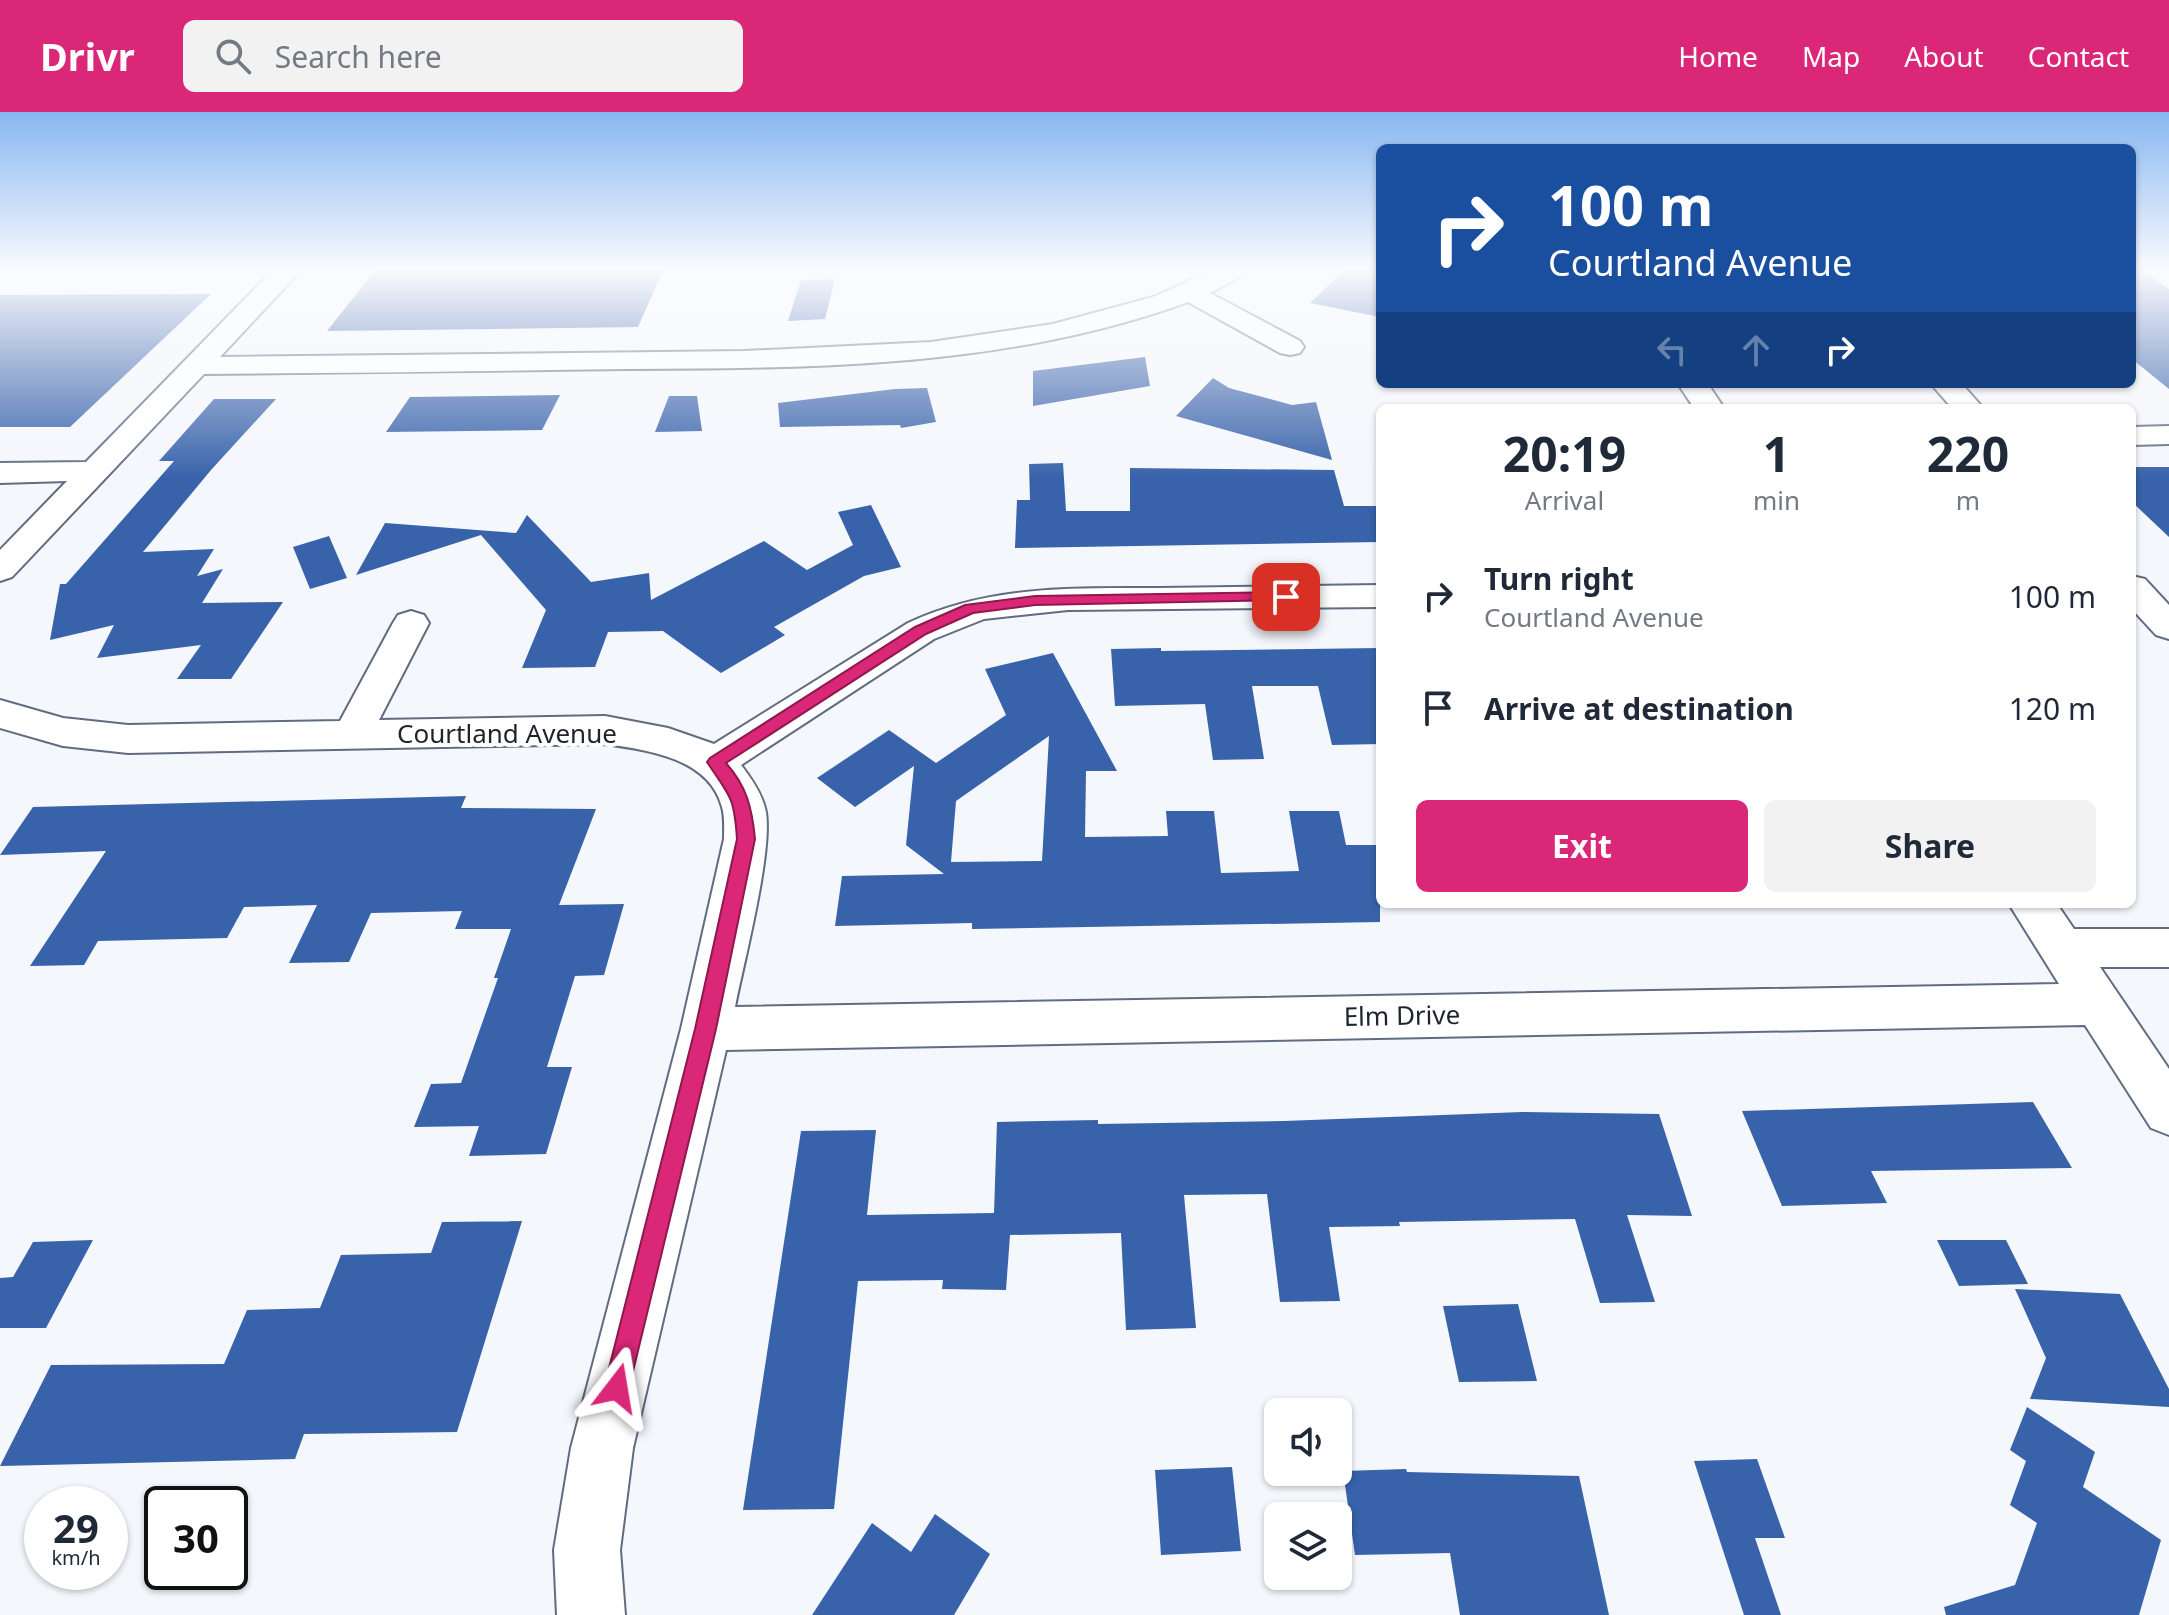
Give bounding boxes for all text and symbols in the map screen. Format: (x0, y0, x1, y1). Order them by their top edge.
search box (183, 20, 743, 92)
text: Drivr (40, 30, 135, 82)
icon: search (211, 34, 255, 78)
text: Search here (275, 36, 442, 77)
text: Home (1678, 37, 1758, 75)
text: Map (1802, 37, 1860, 75)
text: About (1904, 37, 1984, 75)
text: Contact (2028, 37, 2129, 75)
text: 100 m (1548, 166, 1713, 242)
icon: right (1416, 176, 1520, 280)
text: Courtland Avenue (1548, 238, 1852, 287)
icon: left (1650, 328, 1694, 372)
icon: ahead (1734, 328, 1778, 372)
icon: right (1818, 328, 1862, 372)
text: 20:19 (1503, 421, 1626, 486)
text: 1 (1763, 421, 1790, 486)
text: 220 (1927, 421, 2009, 486)
text: Arrival (1525, 482, 1604, 518)
text: min (1753, 482, 1800, 518)
text: m (1956, 482, 1980, 518)
text: Turn right (1484, 558, 1634, 599)
pin (1252, 563, 1320, 631)
icon: right (1416, 574, 1460, 618)
icon: arrive (1264, 575, 1308, 619)
text: 100 m (2009, 576, 2096, 617)
text: Courtland Avenue (1484, 599, 1704, 635)
icon: arrive (1416, 686, 1460, 730)
text: Arrive at destination (1484, 688, 1794, 729)
text: 120 m (2009, 688, 2096, 729)
street label: Courtland Avenue (397, 715, 617, 751)
button: Exit (1416, 800, 1748, 892)
button: Share (1764, 800, 2096, 892)
street label: Elm Drive (1343, 996, 1461, 1034)
position arrow (575, 1346, 659, 1430)
map controls (1264, 1398, 1352, 1590)
button: sound (1264, 1398, 1352, 1486)
speed limit sign: 30 (144, 1486, 248, 1590)
text: 29 (53, 1500, 99, 1555)
button: layers (1264, 1502, 1352, 1590)
text: km/h (51, 1544, 101, 1571)

